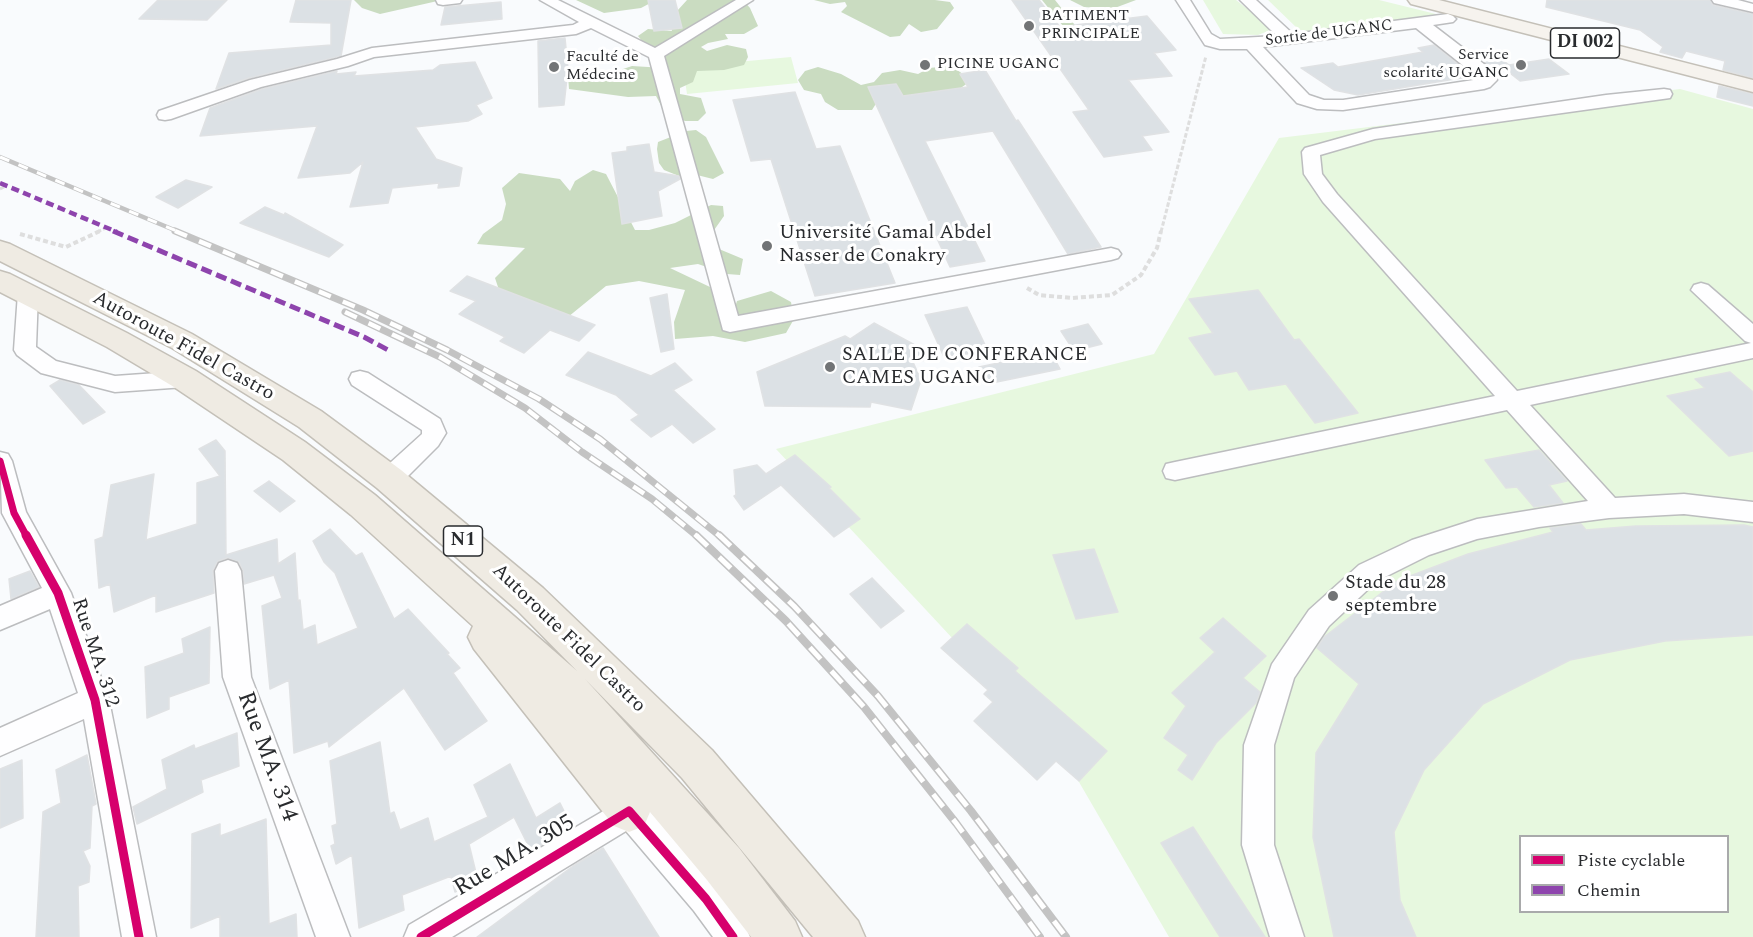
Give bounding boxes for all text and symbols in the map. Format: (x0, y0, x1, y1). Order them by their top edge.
place label: BATIMENT PRINCIPALE (1041, 7, 1140, 45)
street label: Sortie de UGANC (1264, 17, 1394, 51)
marker: BATIMENT PRINCIPALE (1022, 19, 1036, 33)
road number: DI 002 (1550, 28, 1620, 58)
place label: Service scolarité UGANC (1383, 46, 1509, 84)
place label: Faculté de Médecine (566, 48, 639, 86)
place label: PICINE UGANC (937, 55, 1060, 75)
marker: PICINE UGANC (918, 58, 932, 72)
marker: Service scolarité UGANC (1514, 58, 1528, 72)
marker: Faculté de Médecine (547, 60, 561, 74)
place label: Université Gamal Abdel Nasser de Conakry (779, 222, 992, 269)
marker: Université Gamal Abdel Nasser de Conakry (760, 239, 774, 253)
street label: Autoroute Fidel Castro (88, 287, 278, 407)
place label: SALLE DE CONFERANCE CAMES UGANC (842, 344, 1087, 391)
marker: SALLE DE CONFERANCE CAMES UGANC (823, 360, 837, 374)
road number: N1 (444, 526, 482, 556)
street label: Autoroute Fidel Castro (486, 559, 650, 719)
place label: Stade du 28 septembre (1345, 572, 1446, 619)
marker: Stade du 28 septembre (1326, 589, 1340, 603)
street label: Rue MA. 312 (65, 595, 123, 711)
street label: Rue MA. 314 (229, 688, 303, 826)
street label: Rue MA. 305 (449, 810, 581, 904)
legend (1519, 835, 1729, 913)
text: Piste cyclable (1577, 847, 1685, 874)
text: Chemin (1577, 877, 1641, 904)

